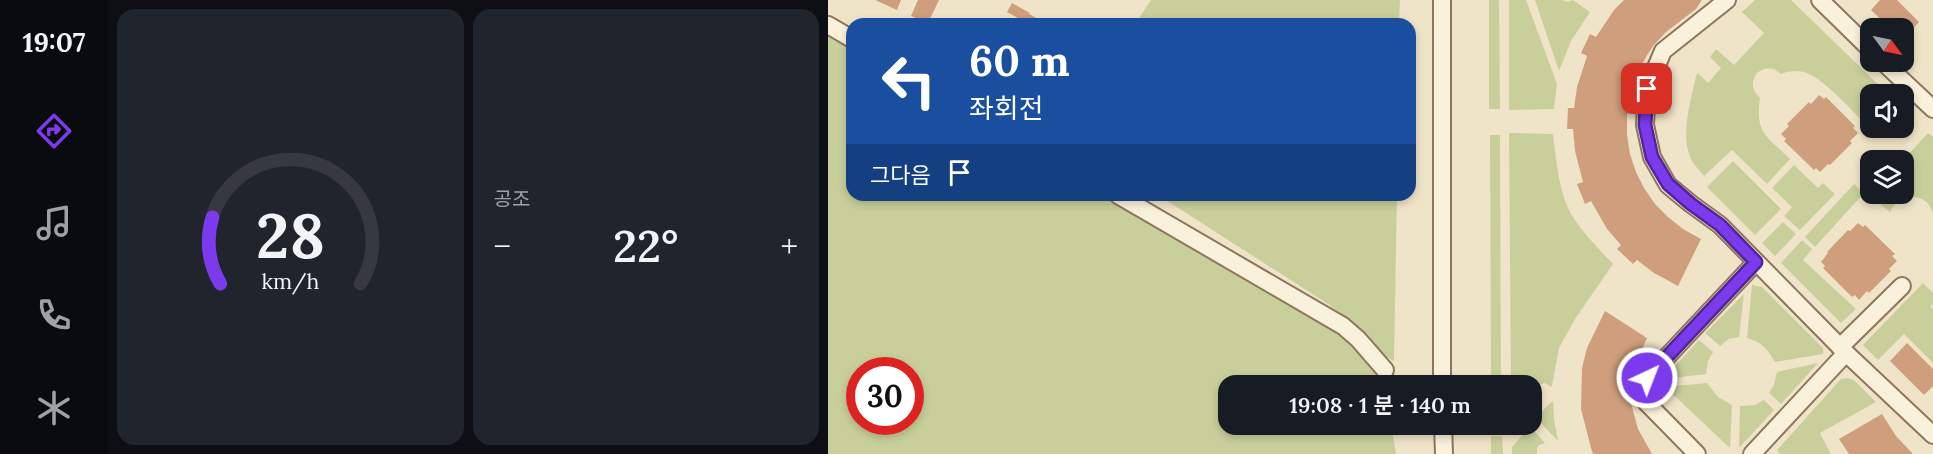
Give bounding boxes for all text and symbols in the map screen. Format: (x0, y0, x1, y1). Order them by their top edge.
north arrow (1860, 18, 1914, 72)
map controls (1860, 18, 1914, 204)
text: 19:07 (22, 25, 86, 59)
text: 60 m (969, 34, 1070, 88)
icon: left (870, 42, 948, 120)
pin (1621, 63, 1672, 114)
icon: arrive (1630, 72, 1663, 105)
button: sound (1860, 84, 1914, 138)
text: 좌회전 (969, 91, 1044, 125)
icon: directions (33, 110, 75, 152)
button: layers (1860, 150, 1914, 204)
icon: arrive (943, 156, 976, 189)
text: 그다음 (870, 161, 931, 189)
text: 공조 (494, 186, 530, 211)
text: 28 (256, 195, 325, 275)
icon: music (33, 202, 75, 244)
text: 22° (613, 217, 679, 274)
text: − (494, 225, 511, 267)
text: + (781, 225, 798, 267)
text: km/h (261, 267, 319, 295)
icon: phone (33, 294, 75, 336)
position arrow (1615, 346, 1679, 410)
speed limit sign: 30 (846, 357, 924, 435)
icon: climate (33, 387, 75, 429)
text: 19:08 · 1 분 · 140 m (1289, 391, 1471, 419)

